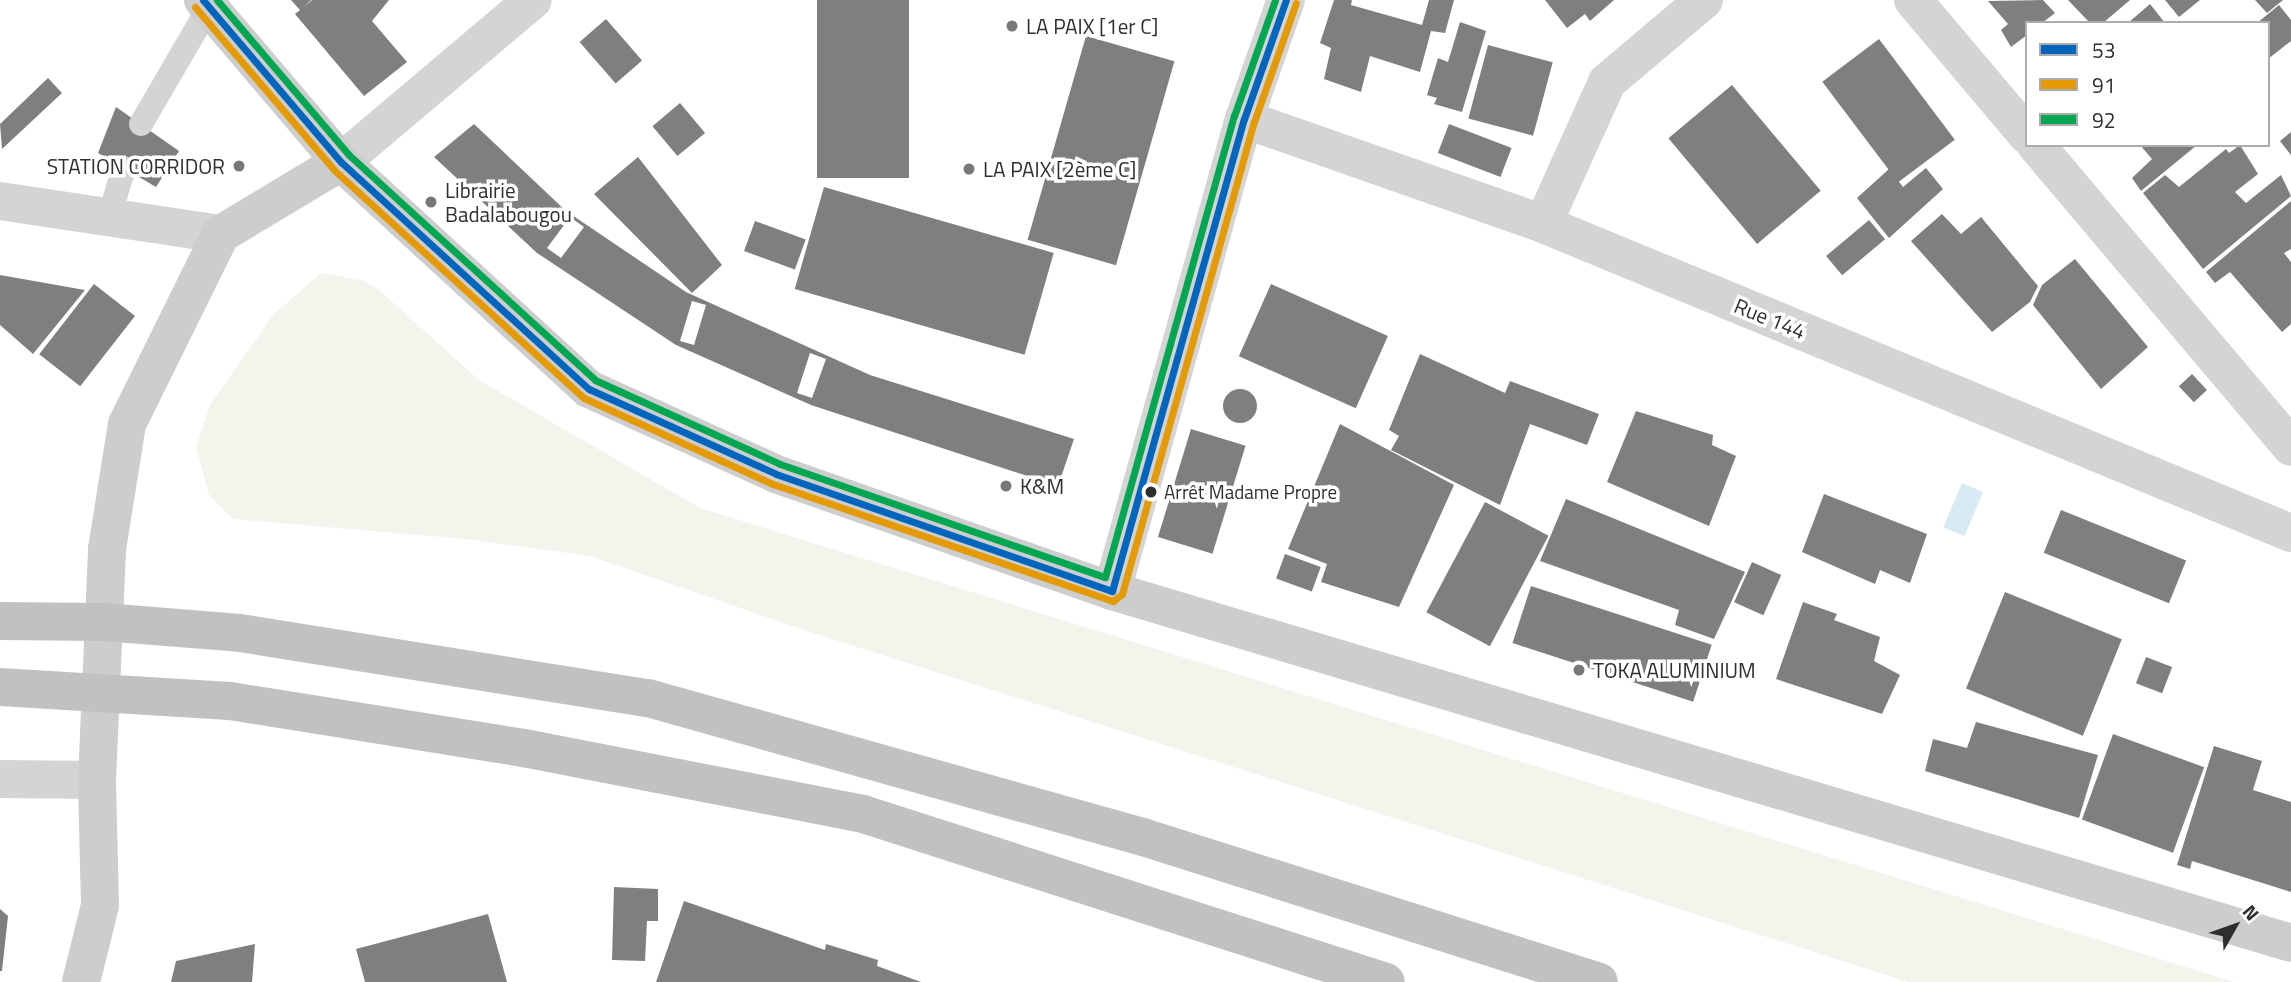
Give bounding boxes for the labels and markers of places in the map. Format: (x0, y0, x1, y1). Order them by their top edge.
place label: LA PAIX [1er C] (1026, 13, 1159, 39)
marker: LA PAIX [1er C] (1004, 18, 1020, 34)
place label: STATION CORRIDOR (47, 153, 225, 179)
place label: LA PAIX [2ème C] (983, 156, 1136, 182)
marker: STATION CORRIDOR (231, 158, 247, 174)
marker: LA PAIX [2ème C] (961, 161, 977, 177)
place label: Librairie Badalabougou (445, 177, 572, 227)
marker: Librairie Badalabougou (423, 194, 439, 210)
place label: K&M (1020, 473, 1064, 499)
marker: K&M (998, 478, 1014, 494)
place label: Arrêt Madame Propre (1164, 481, 1337, 503)
marker: Arrêt Madame Propre (1144, 485, 1158, 499)
place label: TOKA ALUMINIUM (1593, 657, 1756, 683)
marker: TOKA ALUMINIUM (1571, 662, 1587, 678)

